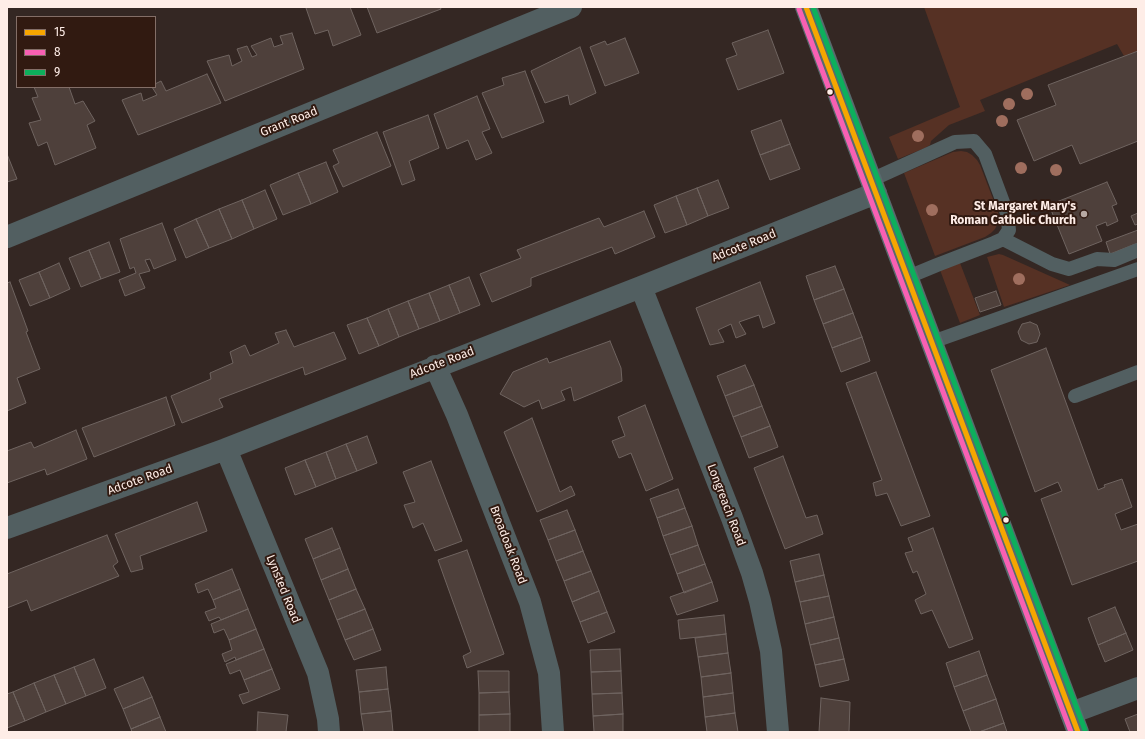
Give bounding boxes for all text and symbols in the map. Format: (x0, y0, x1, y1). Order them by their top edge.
legend (16, 16, 156, 88)
text: 15 (54, 25, 65, 39)
text: 8 (54, 45, 61, 59)
text: 9 (54, 65, 60, 79)
unlabelled marker (825, 87, 835, 97)
street label: Grant Road (258, 104, 320, 140)
place label: St Margaret Mary's Roman Catholic Church (950, 200, 1076, 228)
marker: St Margaret Mary's Roman Catholic Church (1079, 209, 1089, 219)
street label: Adcote Road (710, 227, 778, 265)
street label: Adcote Road (408, 344, 476, 382)
street label: Adcote Road (106, 462, 174, 498)
street label: Longreach Road (704, 462, 748, 548)
street label: Broadoak Road (486, 504, 530, 586)
unlabelled marker (1001, 515, 1011, 525)
street label: Lynsted Road (263, 553, 303, 625)

